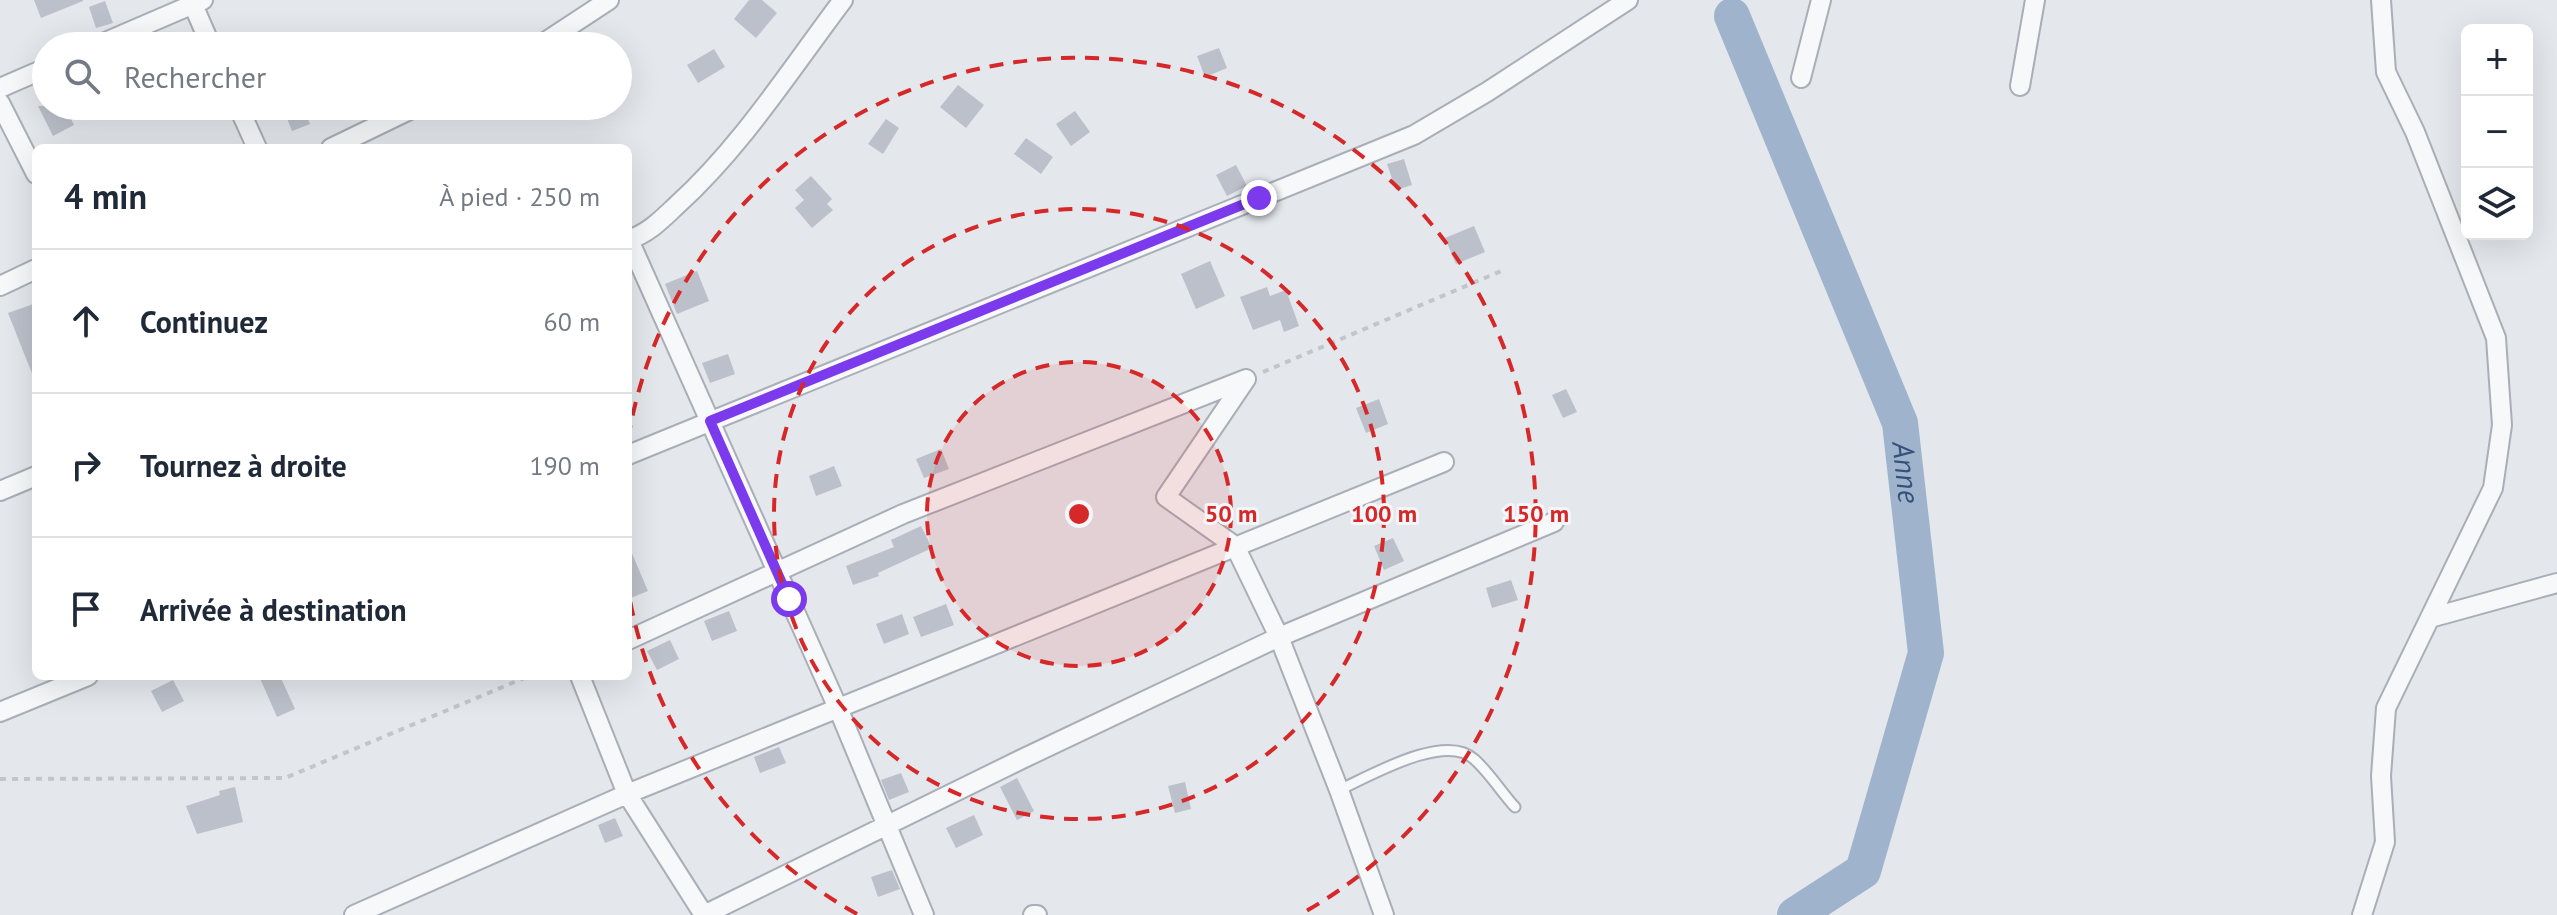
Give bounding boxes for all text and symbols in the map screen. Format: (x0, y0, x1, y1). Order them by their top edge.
map controls (2461, 24, 2533, 240)
button: + (2461, 24, 2533, 96)
search box (32, 32, 632, 120)
icon: search (60, 54, 104, 98)
text: Rechercher (124, 57, 266, 96)
button: − (2461, 96, 2533, 168)
button: layers (2461, 168, 2533, 240)
text: 4 min (64, 174, 147, 218)
text: À pied · 250 m (439, 180, 600, 213)
route end (1241, 180, 1277, 216)
icon: ahead (64, 299, 108, 343)
text: Continuez (140, 302, 268, 341)
text: 60 m (544, 305, 600, 338)
water label: Anne (1884, 438, 1930, 505)
icon: right (64, 443, 108, 487)
text: Tournez à droite (140, 446, 347, 485)
text: 190 m (529, 449, 600, 482)
text: 50 m (1205, 498, 1257, 529)
text: 100 m (1351, 498, 1417, 529)
text: 150 m (1503, 498, 1569, 529)
centre of rings (1065, 500, 1093, 528)
route start (771, 581, 807, 617)
icon: arrive (64, 587, 108, 631)
text: Arrivée à destination (140, 590, 407, 629)

